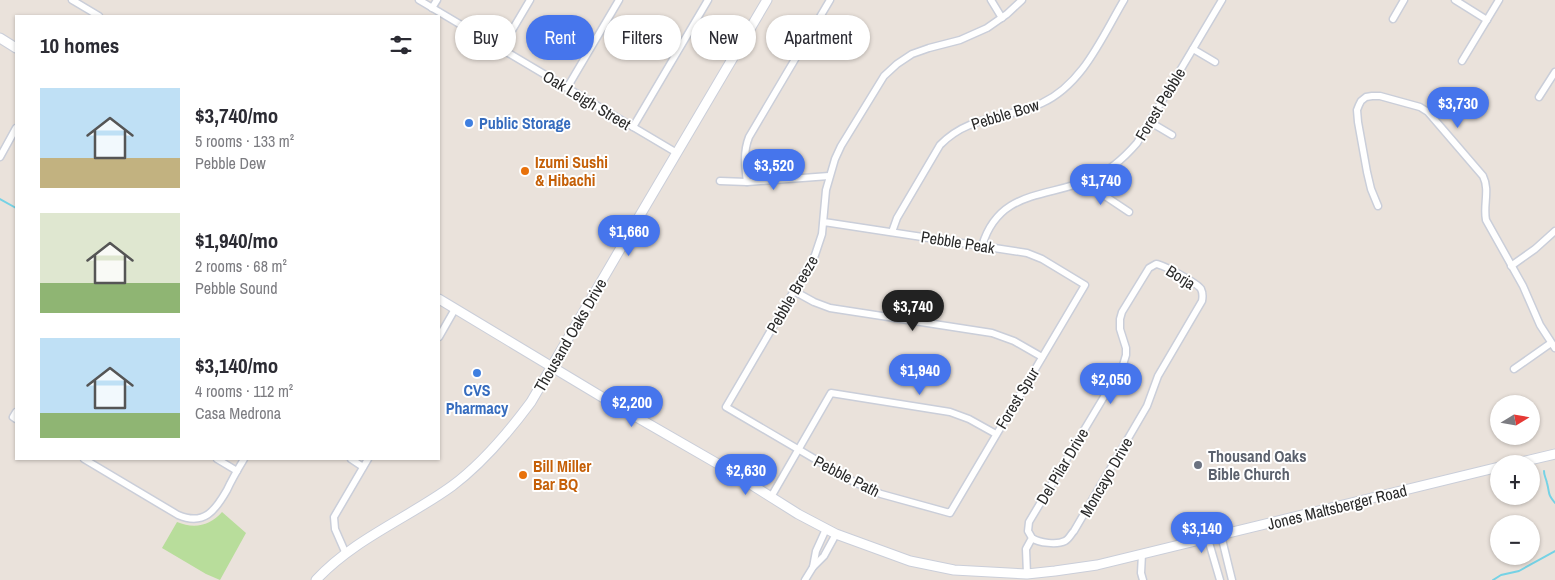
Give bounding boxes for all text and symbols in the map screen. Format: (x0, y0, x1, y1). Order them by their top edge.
chip: Buy (455, 15, 516, 60)
chip: Rent (526, 15, 594, 60)
chip: Filters (604, 15, 681, 60)
chip: New (691, 15, 756, 60)
chip: Apartment (766, 15, 870, 60)
text: 10 homes (40, 31, 119, 60)
icon: filters (387, 31, 415, 59)
street label: Forest Pebble (1130, 64, 1190, 144)
street label: Oak Leigh Street (539, 65, 635, 135)
pin: $3,730 (1417, 86, 1499, 129)
text: $3,730 (1438, 92, 1478, 114)
street label: Pebble Bow (968, 93, 1042, 135)
text: $3,740/mo (195, 101, 278, 130)
icon: home (80, 108, 140, 168)
place label: Public Storage (479, 112, 571, 134)
marker: Public Storage (463, 117, 475, 129)
text: 5 rooms · 133 m² (195, 130, 294, 152)
pin: $3,520 (733, 148, 815, 191)
place label: Izumi Sushi & Hibachi (535, 151, 608, 191)
text: Pebble Dew (195, 152, 266, 174)
text: $3,520 (754, 154, 794, 176)
pin: $1,740 (1060, 164, 1142, 206)
marker: Izumi Sushi & Hibachi (519, 165, 531, 177)
text: $1,740 (1081, 169, 1121, 191)
pin: $1,660 (588, 214, 670, 257)
text: $1,660 (609, 220, 649, 242)
street label: Pebble Peak (920, 225, 997, 259)
text: $1,940/mo (195, 226, 278, 255)
icon: home (80, 233, 140, 293)
street label: Pebble Breeze (761, 251, 823, 337)
text: 2 rooms · 68 m² (195, 255, 287, 277)
street label: Borja (1162, 260, 1200, 295)
street label: Thousand Oaks Drive (529, 274, 611, 396)
text: Pebble Sound (195, 277, 277, 299)
pin: $3,740 (872, 290, 954, 332)
text: $3,740 (893, 295, 933, 317)
text: $3,140/mo (195, 351, 278, 380)
pin: $1,940 (879, 354, 961, 396)
icon: home (80, 358, 140, 418)
text: $1,940 (900, 359, 940, 381)
pin: $2,050 (1070, 362, 1152, 405)
street label: Forest Spur (990, 363, 1044, 433)
marker: CVS Pharmacy (471, 367, 483, 379)
text: $2,050 (1091, 368, 1131, 390)
place label: CVS Pharmacy (446, 379, 509, 419)
text: 4 rooms · 112 m² (195, 380, 293, 402)
pin: $2,200 (591, 386, 673, 428)
text: $2,200 (612, 391, 652, 413)
north arrow (1490, 395, 1540, 445)
map controls (1490, 395, 1540, 565)
text: Casa Medrona (195, 402, 281, 424)
street label: Del Pilar Drive (1031, 424, 1093, 508)
street label: Moncayo Drive (1074, 433, 1138, 521)
place label: Thousand Oaks Bible Church (1208, 445, 1306, 485)
street label: Pebble Path (810, 450, 884, 502)
pin: $2,630 (705, 454, 787, 496)
place label: Bill Miller Bar BQ (533, 455, 592, 495)
button: + (1490, 455, 1540, 505)
text: $2,630 (726, 459, 766, 481)
marker: Thousand Oaks Bible Church (1192, 459, 1204, 471)
marker: Bill Miller Bar BQ (517, 469, 529, 481)
street label: Jones Maltsberger Road (1265, 479, 1409, 535)
pin: $3,140 (1161, 512, 1243, 554)
button: − (1490, 515, 1540, 565)
text: $3,140 (1182, 517, 1222, 539)

